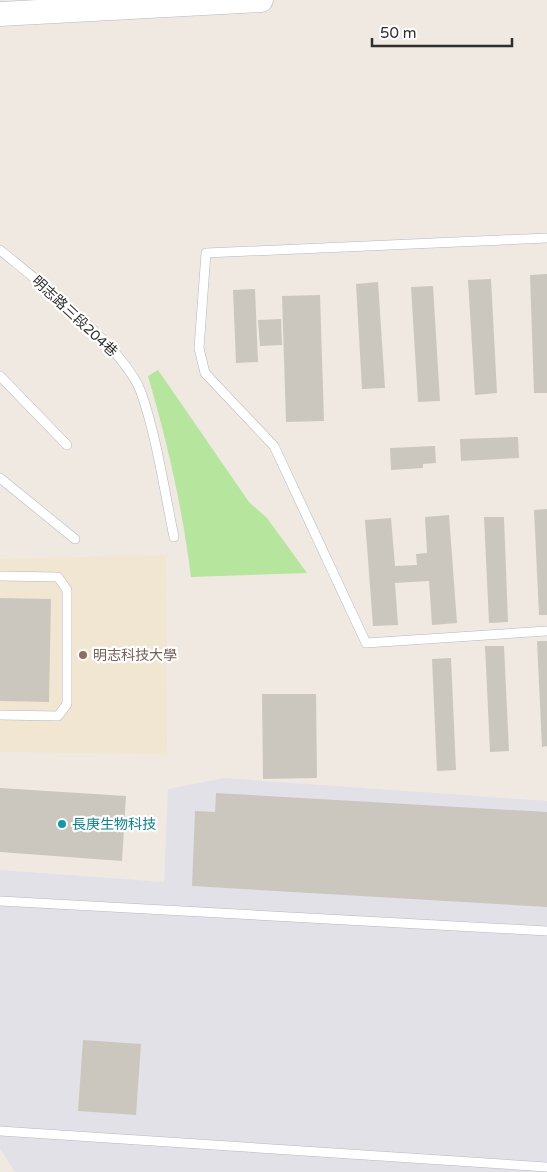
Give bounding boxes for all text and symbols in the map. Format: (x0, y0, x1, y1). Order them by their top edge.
scale bar (372, 15, 512, 47)
text: 50 m (380, 24, 417, 42)
street label: 明志路三段204巷 (28, 273, 121, 360)
place label: 明志科技大學 (93, 647, 177, 664)
marker: 明志科技大學 (77, 649, 89, 661)
place label: 長庚生物科技 (72, 816, 156, 833)
marker: 長庚生物科技 (56, 818, 68, 830)

